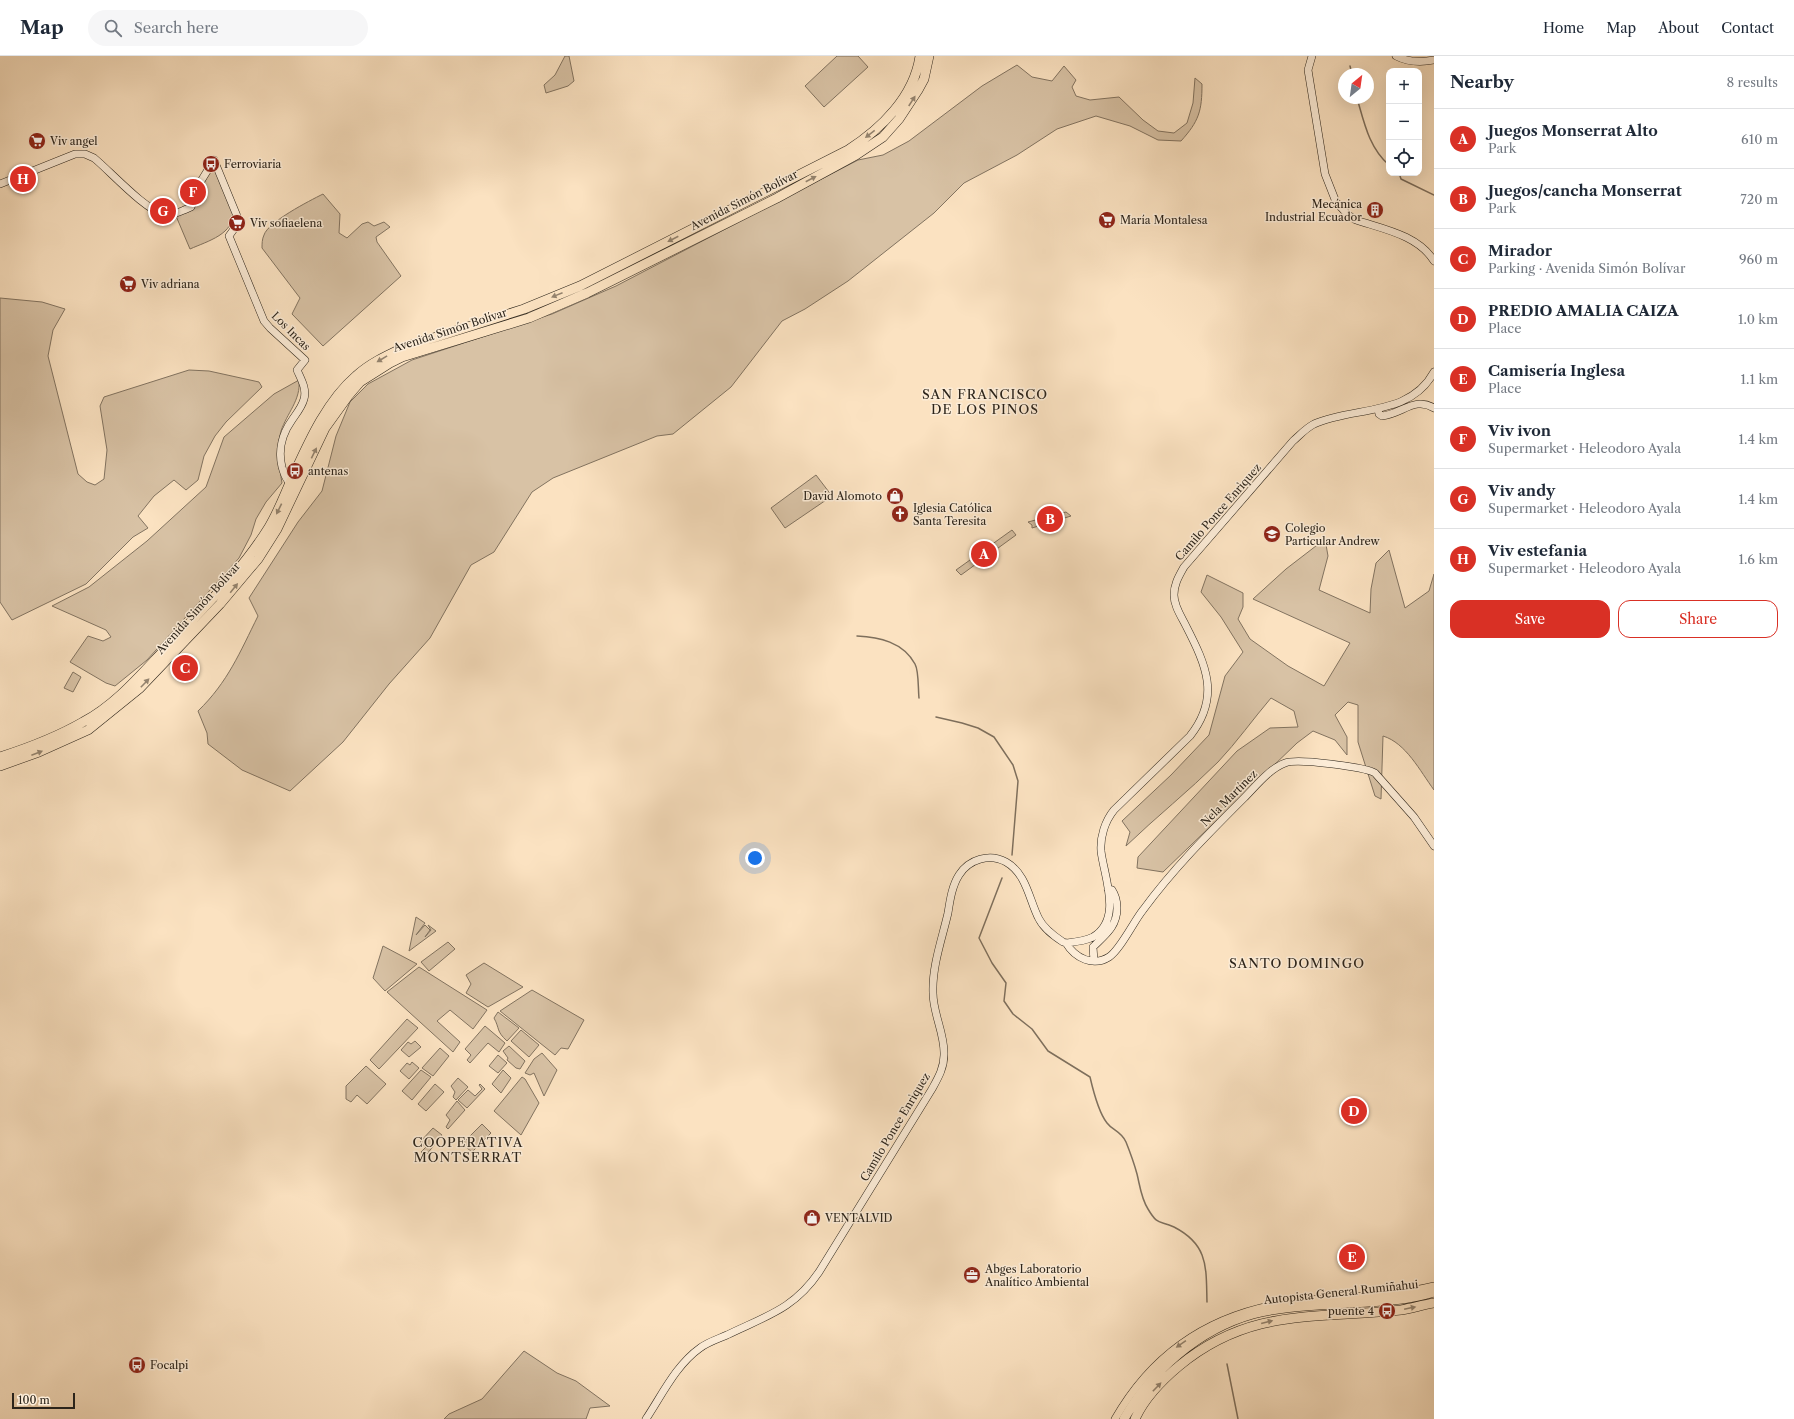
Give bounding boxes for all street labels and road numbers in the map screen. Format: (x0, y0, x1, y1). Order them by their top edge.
street label: Avenida Simón Bolívar (687, 167, 800, 234)
street label: Avenida Simón Bolívar (391, 305, 509, 355)
street label: Los Incas (269, 309, 313, 353)
street label: Camilo Ponce Enrìquez (1172, 460, 1264, 563)
street label: Avenida Simón Bolívar (152, 559, 243, 657)
street label: Nela Martínez (1198, 767, 1260, 829)
street label: Camilo Ponce Enrìquez (857, 1070, 933, 1184)
street label: Autopista General Rumiñahui (1262, 1277, 1420, 1307)

